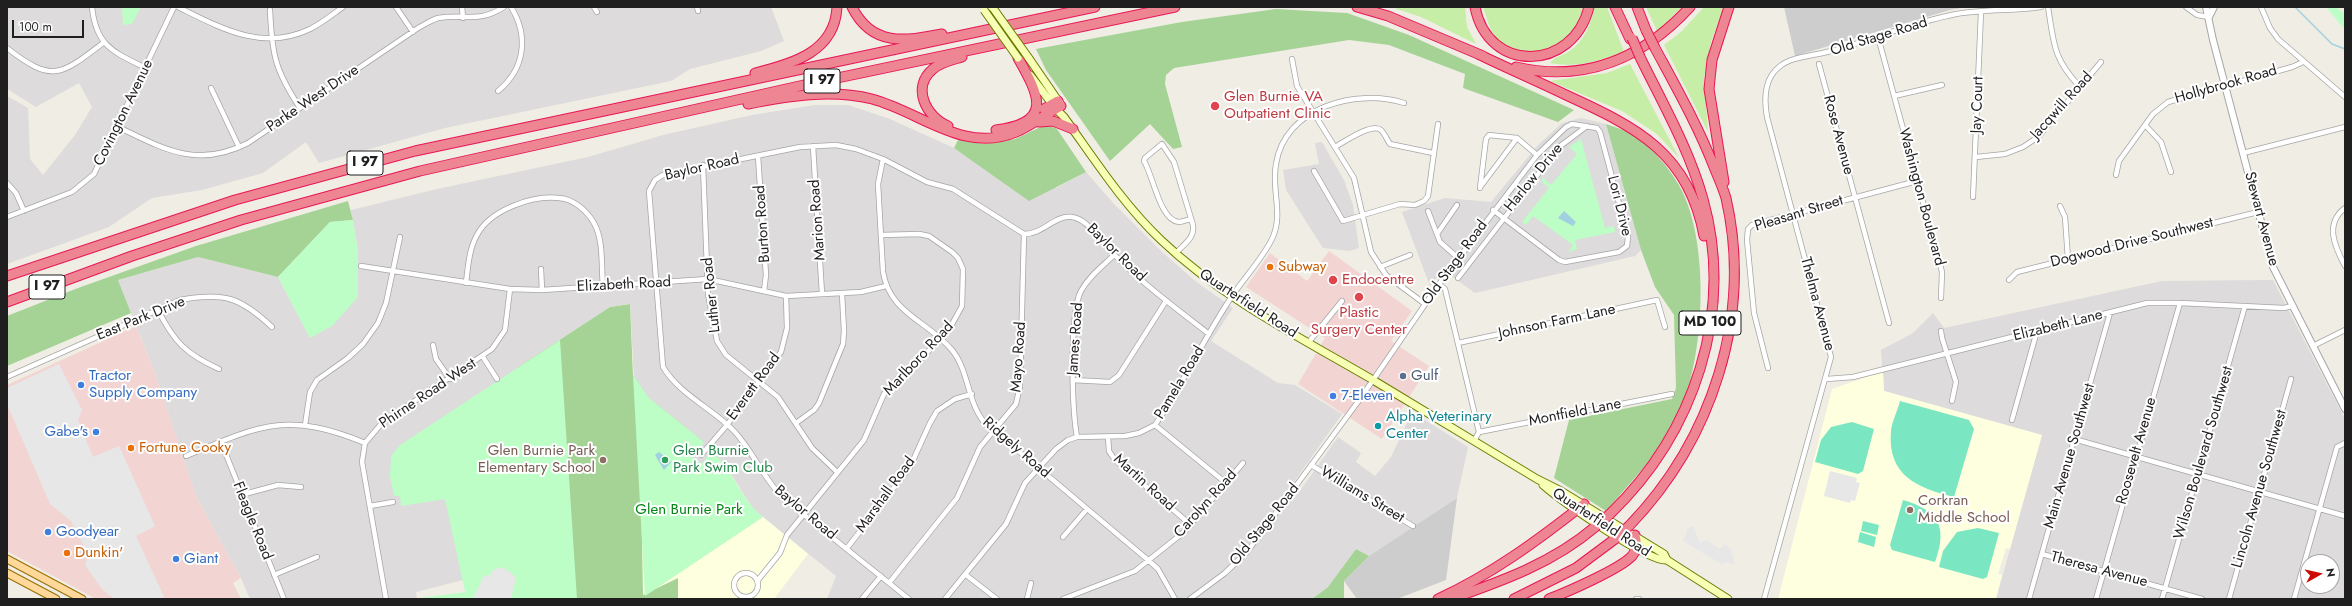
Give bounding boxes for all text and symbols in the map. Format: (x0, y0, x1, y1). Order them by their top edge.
scale bar (14, 12, 86, 38)
street label: Old Stage Road (1828, 14, 1930, 60)
text: 100 m (19, 18, 52, 36)
street label: Covington Avenue (90, 57, 158, 169)
street label: Parke West Drive (263, 61, 363, 137)
street label: Hollybrook Road (2173, 62, 2279, 108)
road number: I 97 (804, 69, 840, 93)
street label: Jacqwill Road (2027, 69, 2097, 143)
street label: Jay Court (1968, 76, 1988, 134)
place label: Glen Burnie VA Outpatient Clinic (1224, 88, 1331, 123)
street label: Rose Avenue (1819, 93, 1857, 177)
marker: Glen Burnie VA Outpatient Clinic (1209, 100, 1221, 112)
street label: Washington Boulevard (1894, 126, 1948, 268)
street label: Harlow Drive (1501, 140, 1567, 216)
road number: I 97 (347, 151, 383, 175)
street label: Baylor Road (663, 151, 741, 185)
street label: Stewart Avenue (2240, 170, 2282, 268)
street label: Lori Drive (1603, 174, 1635, 238)
street label: Marion Road (806, 179, 830, 261)
street label: Burton Road (751, 185, 775, 263)
street label: Pleasant Street (1753, 192, 1845, 236)
street label: Dogwood Drive Southwest (2049, 214, 2215, 272)
street label: Old Stage Road (1418, 217, 1492, 309)
street label: Baylor Road (1083, 220, 1149, 286)
street label: Thelma Avenue (1796, 255, 1838, 353)
street label: Luther Road (699, 257, 725, 333)
place label: Subway (1278, 258, 1326, 276)
marker: Subway (1265, 262, 1275, 272)
street label: Quarterfield Road (1196, 266, 1300, 342)
place label: Endocentre (1342, 271, 1414, 289)
street label: Elizabeth Road (576, 274, 672, 296)
marker: Endocentre (1327, 274, 1339, 286)
road number: I 97 (29, 275, 65, 299)
marker: Plastic Surgery Center (1353, 291, 1365, 303)
street label: East Park Drive (94, 293, 188, 345)
street label: Johnson Farm Lane (1497, 301, 1617, 343)
street label: James Road (1064, 302, 1088, 376)
place label: Plastic Surgery Center (1311, 304, 1407, 339)
street label: Elizabeth Lane (2011, 306, 2105, 346)
road number: MD 100 (1679, 311, 1741, 335)
street label: Marlboro Road (880, 318, 958, 400)
street label: Mayo Road (1008, 321, 1030, 393)
street label: Pamela Road (1151, 343, 1209, 423)
street label: Everett Road (723, 350, 785, 424)
street label: Phirne Road West (376, 355, 480, 433)
street label: Wilson Boulevard Southwest (2171, 364, 2237, 542)
place label: Tractor Supply Company (89, 367, 197, 402)
place label: Gulf (1411, 367, 1438, 385)
marker: Gulf (1398, 371, 1408, 381)
marker: Tractor Supply Company (76, 380, 86, 390)
street label: Main Avenue Southwest (2041, 381, 2099, 531)
place label: 7-Eleven (1341, 387, 1393, 405)
marker: 7-Eleven (1328, 391, 1338, 401)
street label: Montfield Lane (1527, 395, 1623, 431)
street label: Roosevelt Avenue (2113, 395, 2161, 507)
place label: Alpha Veterinary Center (1386, 408, 1492, 443)
street label: Lincoln Avenue Southwest (2229, 408, 2291, 570)
street label: Ridgely Road (978, 414, 1054, 482)
marker: Alpha Veterinary Center (1373, 421, 1383, 431)
place label: Gabe's (45, 423, 88, 441)
marker: Gabe's (91, 427, 101, 437)
place label: Fortune Cooky (139, 439, 231, 457)
place label: Glen Burnie Park Elementary School (478, 442, 595, 477)
place label: Glen Burnie Park Swim Club (673, 442, 773, 477)
marker: Fortune Cooky (126, 443, 136, 453)
street label: Martin Road (1109, 451, 1179, 515)
street label: Marshall Road (852, 454, 920, 536)
marker: Glen Burnie Park Elementary School (598, 455, 608, 465)
marker: Glen Burnie Park Swim Club (660, 455, 670, 465)
street label: Williams Street (1317, 463, 1407, 527)
street label: Carolyn Road (1171, 466, 1241, 542)
street label: Fleagle Road (228, 479, 276, 563)
street label: Old Stage Road (1226, 480, 1304, 570)
street label: Baylor Road (770, 482, 840, 544)
street label: Quarterfield Road (1549, 485, 1653, 561)
place label: Corkran Middle School (1918, 492, 2010, 527)
park label: Glen Burnie Park (635, 501, 743, 519)
marker: Corkran Middle School (1905, 505, 1915, 515)
place label: Goodyear (56, 523, 119, 541)
marker: Goodyear (43, 527, 53, 537)
place label: Dunkin' (75, 544, 123, 562)
marker: Dunkin' (62, 548, 72, 558)
street label: Theresa Avenue (2049, 548, 2149, 592)
place label: Giant (184, 550, 218, 568)
marker: Giant (171, 554, 181, 564)
north arrow (2300, 554, 2340, 594)
text: N (2322, 567, 2339, 578)

